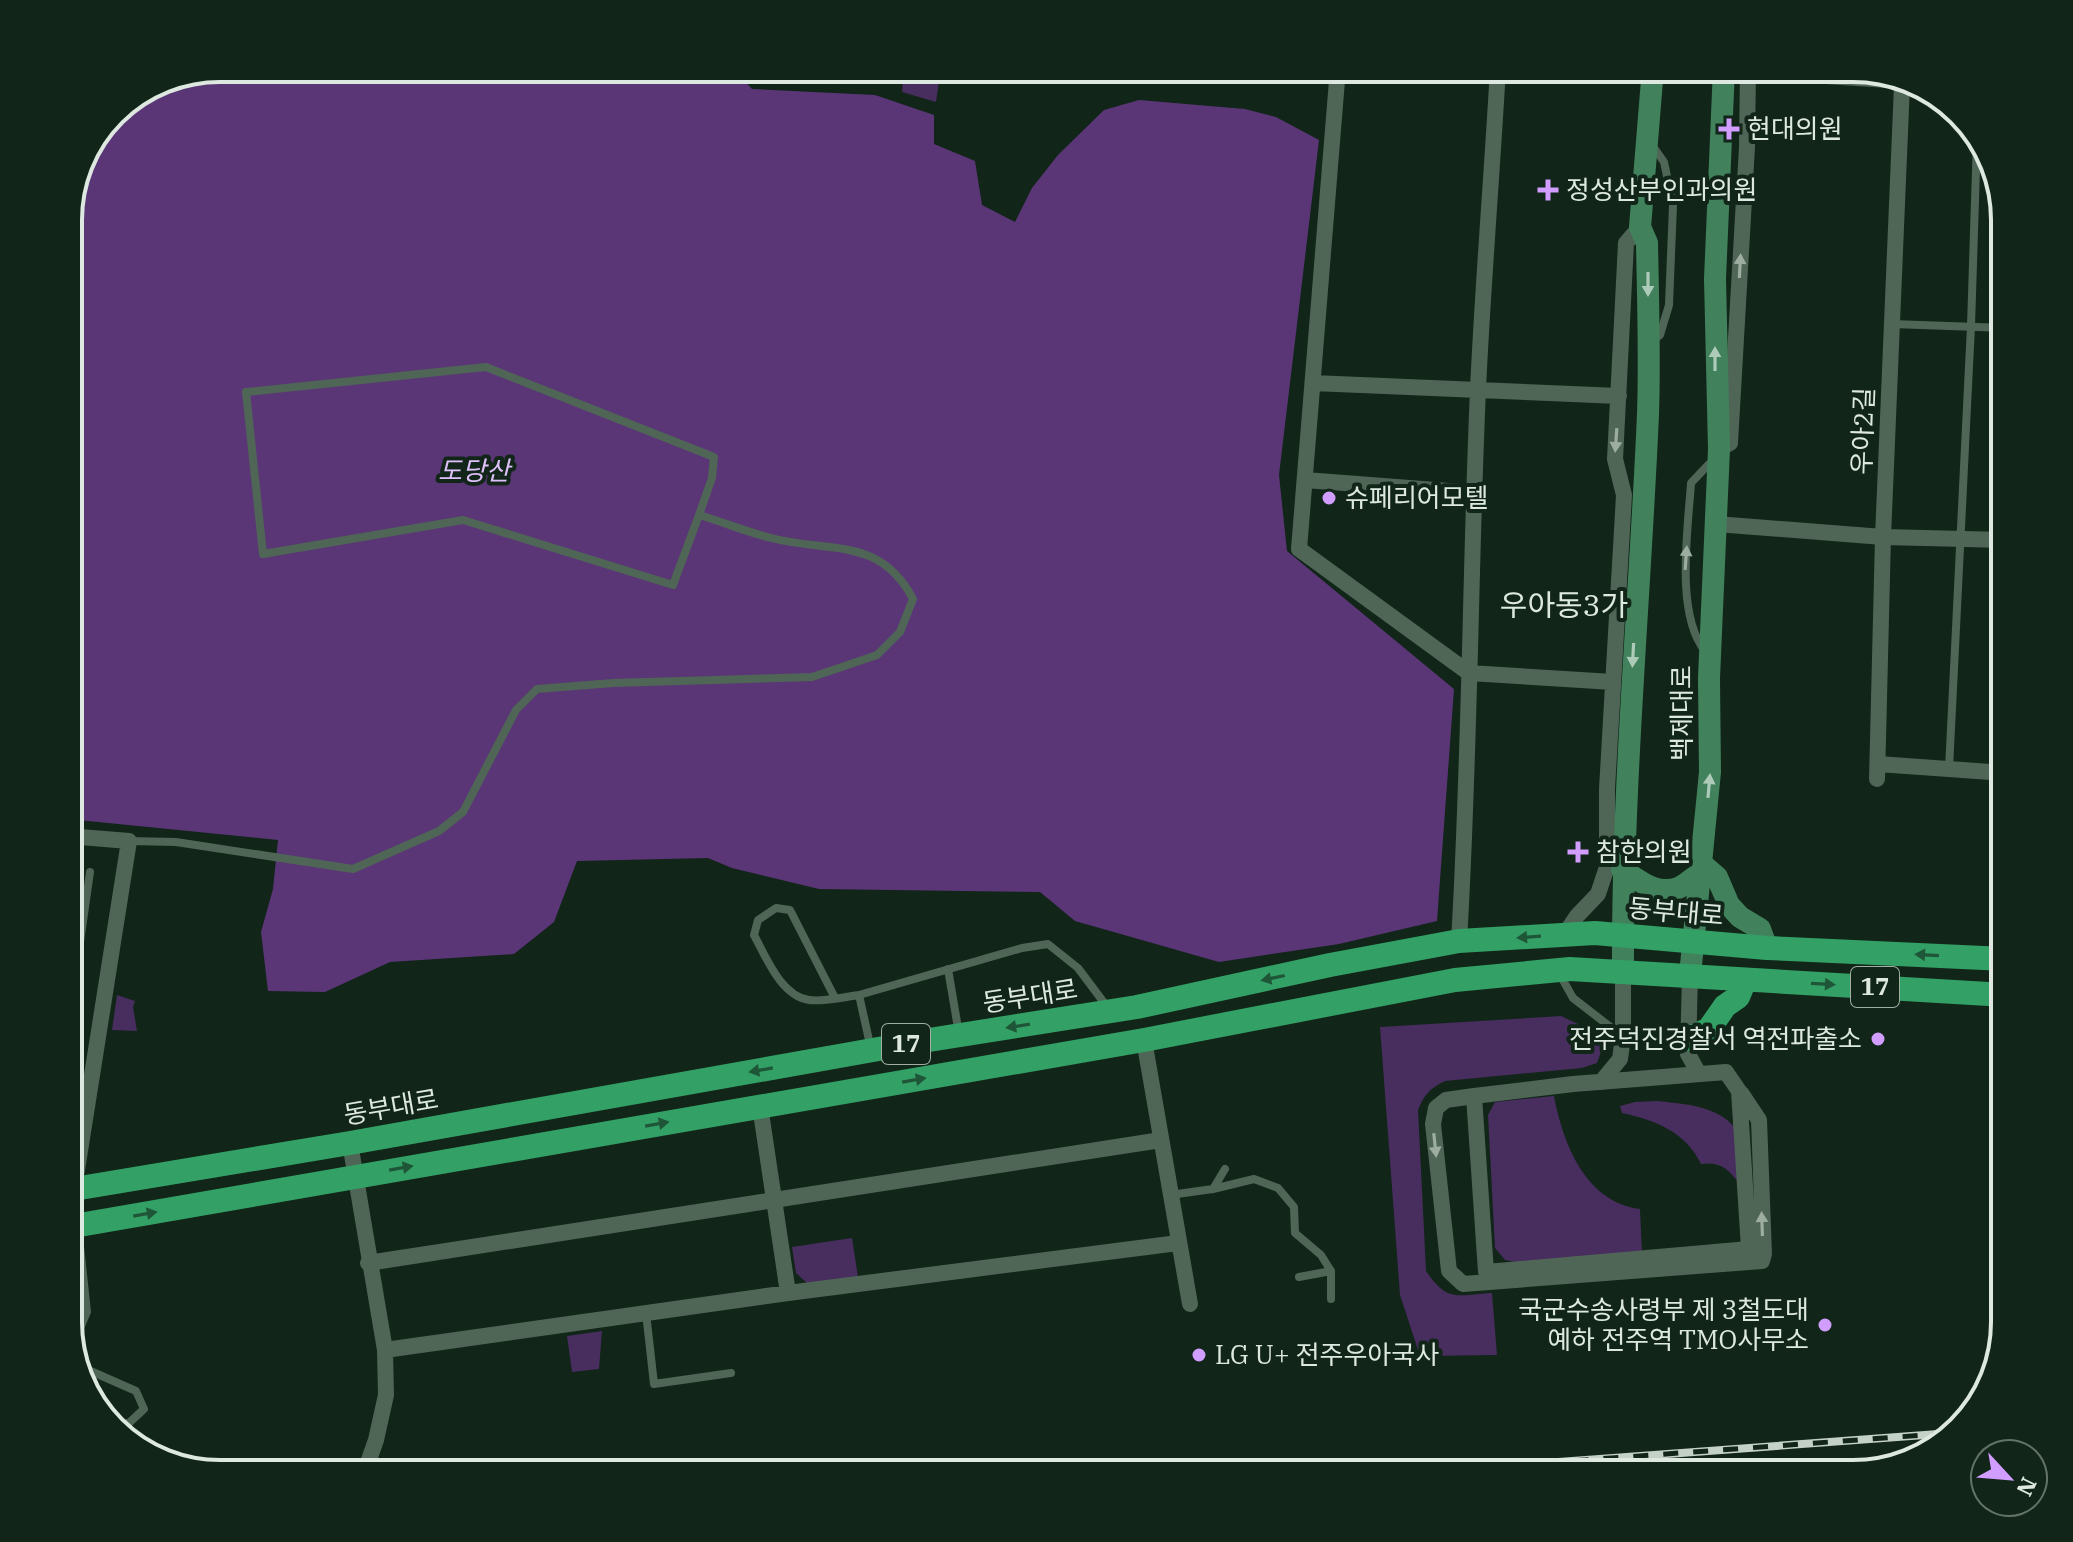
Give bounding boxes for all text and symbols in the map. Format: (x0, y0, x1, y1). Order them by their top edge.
place label: 현대의원 (1747, 111, 1843, 145)
marker: 현대의원 (1718, 118, 1740, 140)
place label: 정성산부인과의원 (1566, 172, 1757, 206)
marker: 정성산부인과의원 (1537, 179, 1559, 201)
one-way arrow (1734, 253, 1747, 278)
one-way arrow (1641, 272, 1654, 297)
one-way arrow (1709, 346, 1721, 371)
street label: 우아2길 (1843, 387, 1881, 475)
one-way arrow (1609, 428, 1622, 453)
park label: 도당산 (438, 453, 513, 487)
place label: 슈페리어모텔 (1345, 480, 1489, 514)
marker: 슈페리어모텔 (1320, 489, 1338, 507)
one-way arrow (1680, 545, 1693, 570)
district label: 우아동3가 (1500, 585, 1628, 624)
one-way arrow (1626, 643, 1639, 668)
street label: 백제대로 (1664, 665, 1698, 761)
one-way arrow (1703, 773, 1716, 798)
place label: 참한의원 (1596, 834, 1692, 868)
marker: 참한의원 (1567, 841, 1589, 863)
street label: 동부대로 (1627, 890, 1725, 932)
one-way arrow (1516, 931, 1541, 944)
one-way arrow (1914, 948, 1939, 961)
road number: 17 (1851, 967, 1899, 1007)
street label: 동부대로 (980, 971, 1080, 1019)
one-way arrow (1260, 972, 1285, 985)
one-way arrow (1811, 978, 1836, 991)
one-way arrow (1005, 1020, 1030, 1033)
place label: 전주덕진경찰서 역전파출소 (1569, 1021, 1862, 1055)
road number: 17 (882, 1024, 930, 1064)
marker: 전주덕진경찰서 역전파출소 (1869, 1030, 1887, 1048)
one-way arrow (748, 1064, 773, 1076)
one-way arrow (901, 1073, 926, 1085)
street label: 동부대로 (341, 1081, 441, 1131)
one-way arrow (645, 1117, 670, 1130)
one-way arrow (1429, 1133, 1442, 1158)
one-way arrow (389, 1162, 414, 1174)
one-way arrow (133, 1207, 158, 1219)
one-way arrow (1756, 1211, 1769, 1236)
place label: 국군수송사령부 제 3철도대 예하 전주역 TMO사무소 (1518, 1292, 1809, 1356)
marker: 국군수송사령부 제 3철도대 예하 전주역 TMO사무소 (1816, 1316, 1834, 1334)
place label: LG U+ 전주우아국사 (1215, 1337, 1439, 1371)
marker: LG U+ 전주우아국사 (1190, 1346, 1208, 1364)
north arrow (1969, 1438, 2049, 1518)
text: N (2011, 1473, 2044, 1501)

